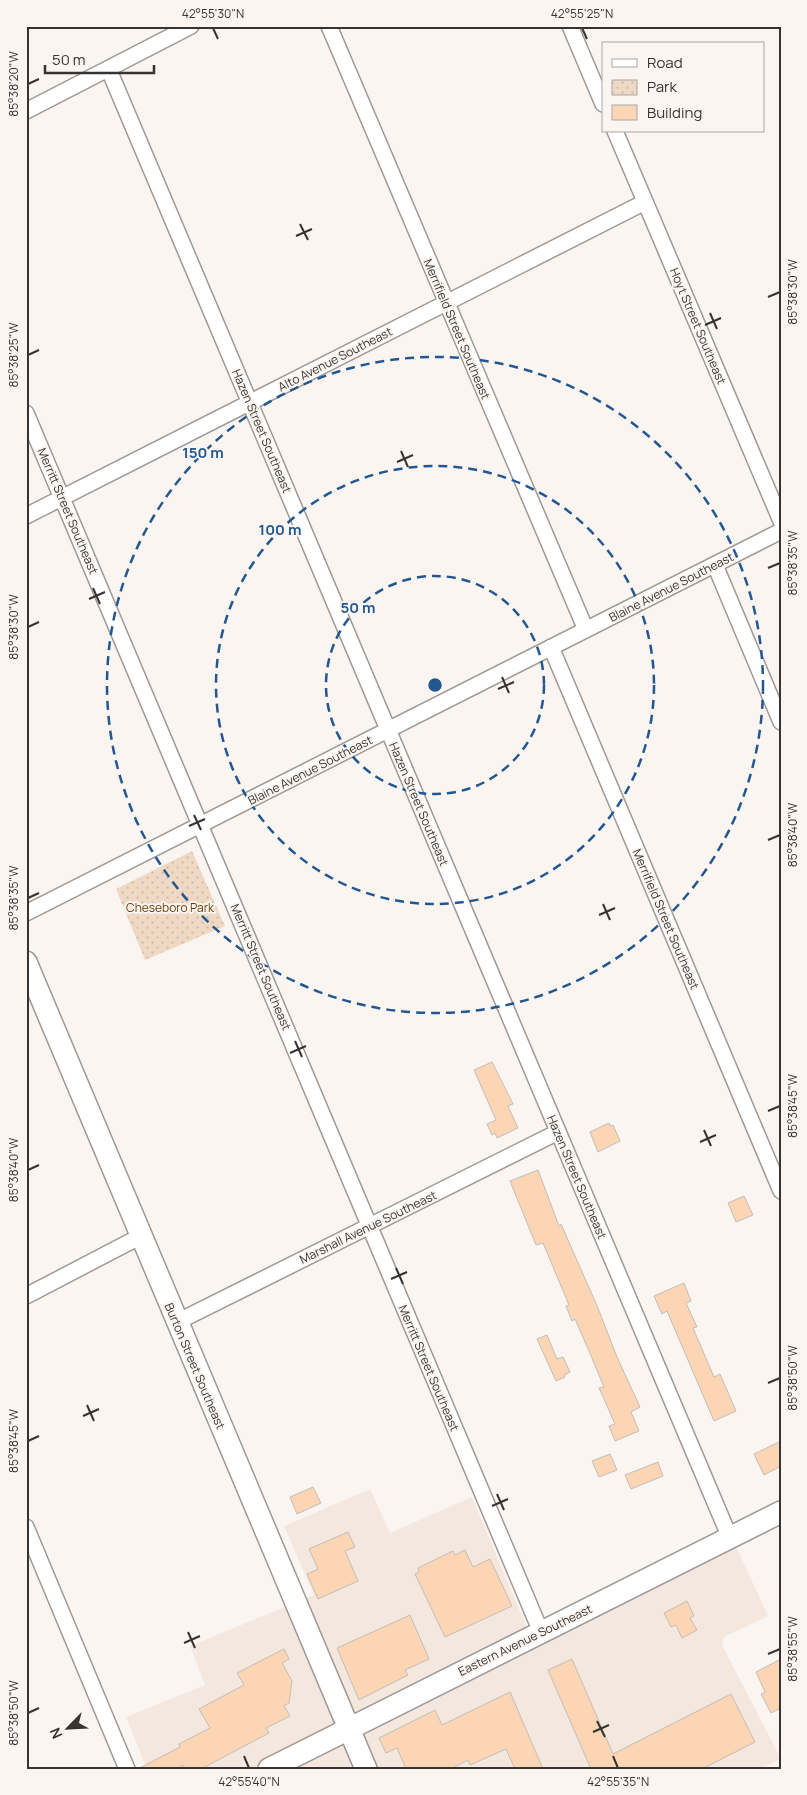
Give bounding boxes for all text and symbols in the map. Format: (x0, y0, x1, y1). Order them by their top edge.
text: 42°55'30"N (182, 5, 244, 22)
text: 42°55'25"N (551, 5, 613, 22)
scale bar (45, 42, 154, 74)
legend (602, 42, 764, 132)
text: 50 m (52, 49, 86, 70)
text: 85°38'20"W (5, 50, 22, 117)
text: Road (647, 52, 683, 73)
text: Park (647, 76, 677, 97)
text: Building (647, 102, 702, 123)
street label: Merrifield Street Southeast (420, 256, 494, 402)
text: 85°38'30"W (784, 259, 801, 325)
street label: Hoyt Street Southeast (666, 265, 730, 387)
text: 85°38'25"W (5, 322, 22, 388)
street label: Alto Avenue Southeast (275, 323, 395, 395)
street label: Hazen Street Southeast (228, 366, 296, 496)
text: 150 m (182, 442, 224, 463)
street label: Merritt Street Southeast (34, 445, 102, 577)
text: 100 m (259, 519, 301, 540)
text: 85°38'35"W (784, 530, 801, 595)
street label: Blaine Avenue Southeast (606, 548, 736, 626)
text: 85°38'30"W (5, 594, 22, 660)
text: 50 m (340, 597, 376, 618)
centre of rings (426, 676, 444, 694)
street label: Blaine Avenue Southeast (245, 731, 375, 809)
street label: Hazen Street Southeast (385, 739, 453, 869)
text: 85°38'40"W (784, 802, 801, 867)
street label: Merrifield Street Southeast (629, 846, 703, 992)
text: 85°38'35"W (5, 865, 22, 930)
park label: Cheseboro Park (126, 899, 215, 916)
street label: Merritt Street Southeast (227, 901, 295, 1033)
text: 85°38'45"W (784, 1073, 801, 1138)
street label: Hazen Street Southeast (543, 1112, 611, 1242)
text: 85°38'40"W (5, 1137, 22, 1202)
street label: Marshall Avenue Southeast (297, 1186, 440, 1268)
street label: Burton Street Southeast (161, 1300, 229, 1432)
street label: Merritt Street Southeast (395, 1302, 463, 1434)
text: 85°38'50"W (784, 1344, 801, 1411)
text: 85°38'45"W (5, 1408, 22, 1473)
street label: Eastern Avenue Southeast (455, 1600, 595, 1680)
text: 85°38'55"W (784, 1616, 801, 1682)
text: 85°38'50"W (5, 1679, 22, 1746)
north arrow (42, 1702, 92, 1752)
text: N (45, 1725, 66, 1742)
text: 42°55'40"N (218, 1773, 280, 1790)
text: 42°55'35"N (587, 1773, 649, 1790)

